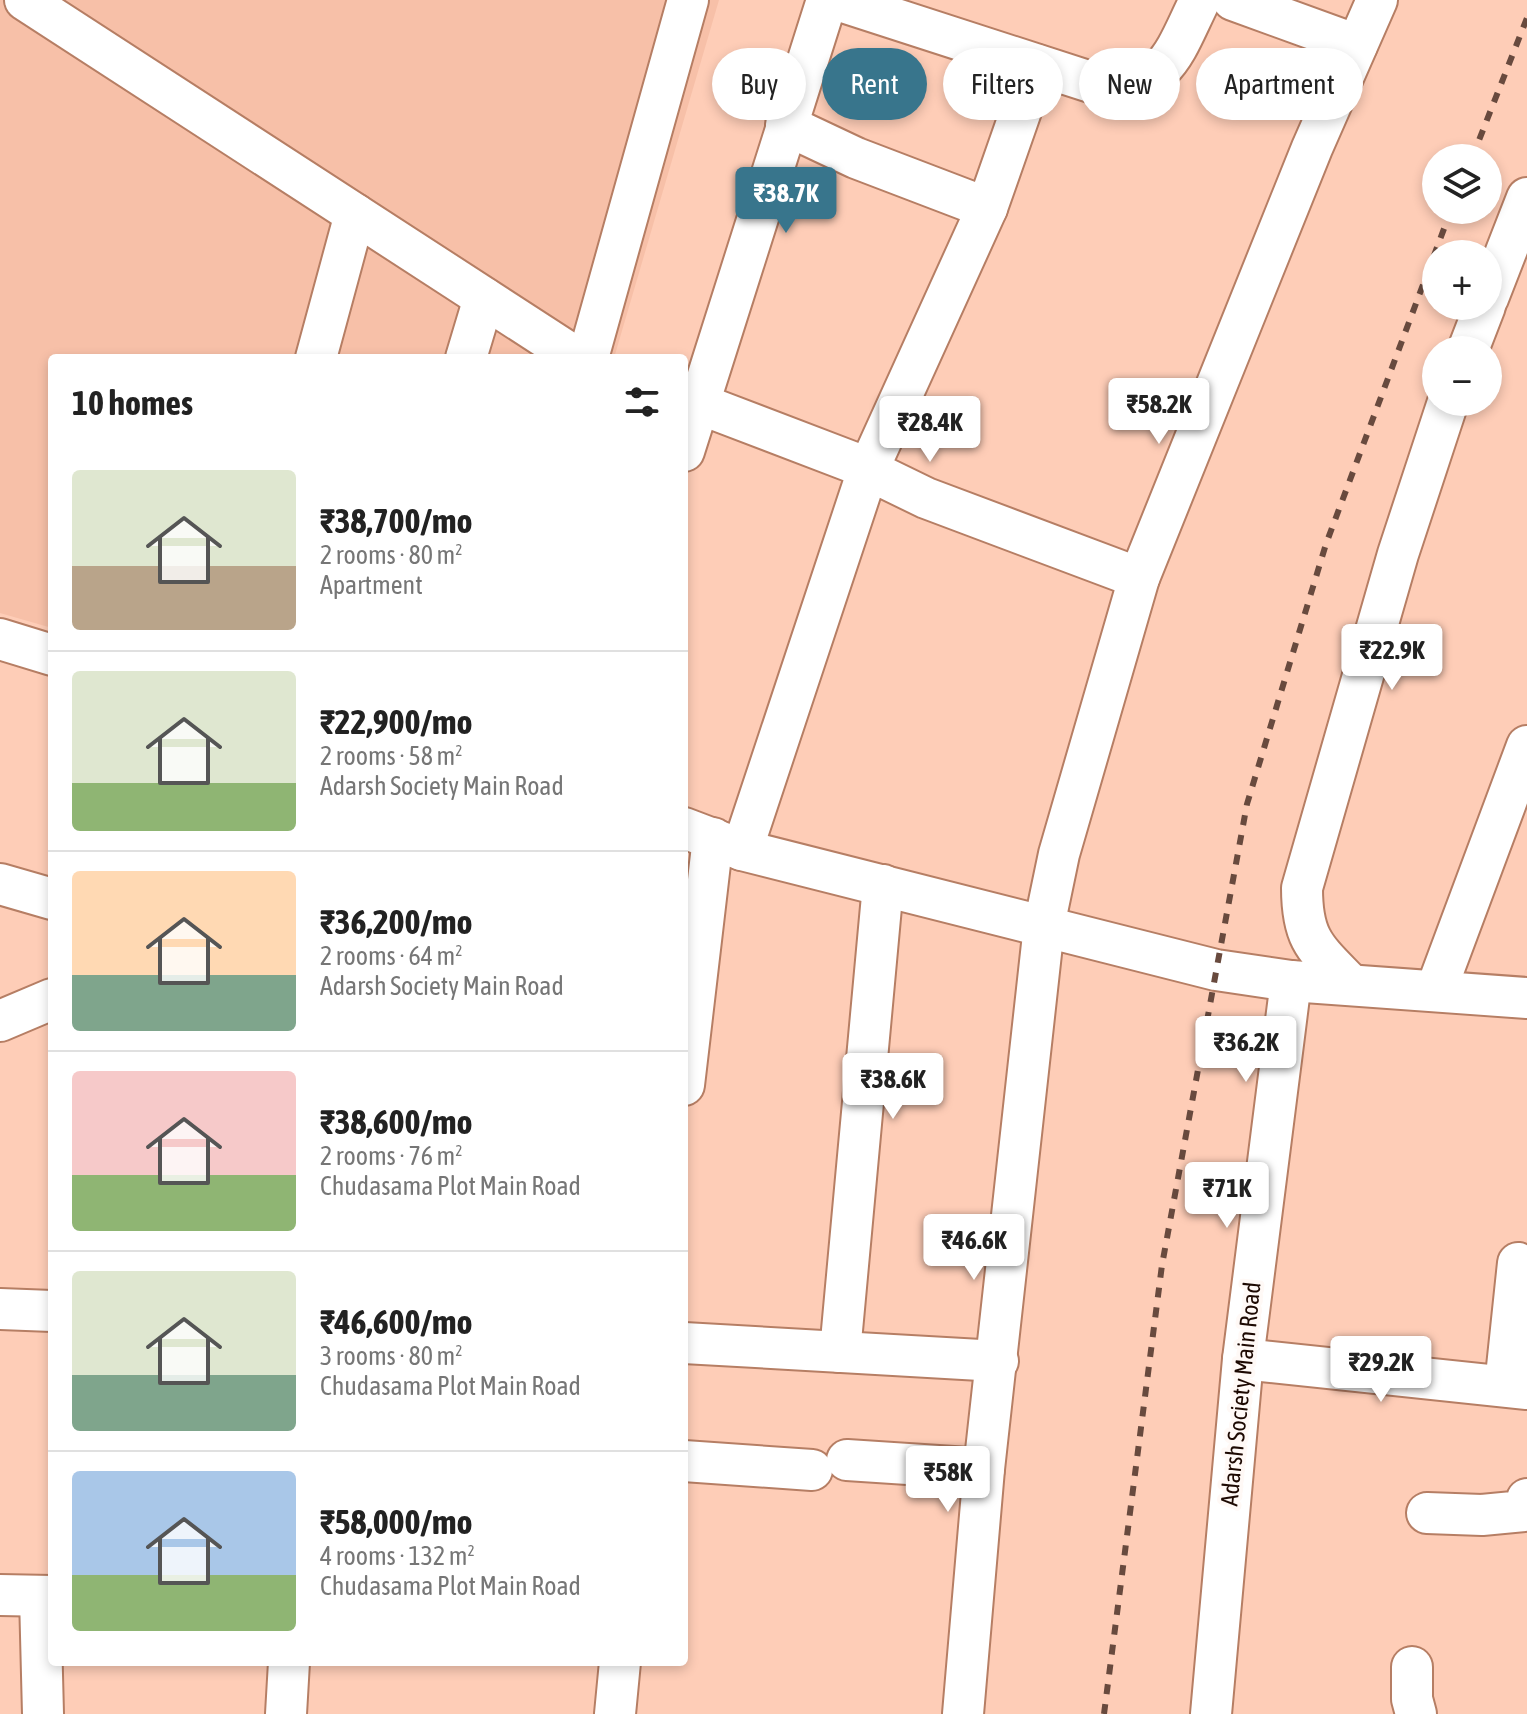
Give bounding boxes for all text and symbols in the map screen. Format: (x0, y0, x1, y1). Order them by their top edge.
chip: Buy (712, 48, 806, 120)
chip: Rent (822, 48, 927, 120)
chip: Filters (943, 48, 1063, 120)
chip: New (1079, 48, 1180, 120)
chip: Apartment (1196, 48, 1363, 120)
map controls (1422, 144, 1502, 416)
button: layers (1422, 144, 1502, 224)
pin: ₹38.7K (721, 167, 851, 235)
text: ₹38.7K (753, 178, 819, 208)
button: + (1422, 240, 1502, 320)
button: − (1422, 336, 1502, 416)
pin: ₹58.2K (1094, 378, 1224, 446)
icon: filters (620, 380, 664, 424)
text: 10 homes (72, 383, 193, 422)
text: ₹58.2K (1126, 389, 1192, 419)
pin: ₹28.4K (865, 396, 995, 464)
text: ₹28.4K (897, 407, 963, 437)
text: ₹38,700/mo (320, 501, 473, 540)
icon: home (136, 502, 232, 598)
text: 2 rooms · 80 m² (320, 540, 462, 570)
text: Apartment (320, 570, 423, 600)
pin: ₹22.9K (1327, 624, 1457, 692)
text: ₹22.9K (1359, 635, 1425, 665)
text: ₹22,900/mo (320, 702, 473, 741)
icon: home (136, 703, 232, 799)
text: 2 rooms · 58 m² (320, 741, 462, 771)
text: Adarsh Society Main Road (320, 771, 564, 801)
text: ₹36,200/mo (320, 902, 473, 941)
icon: home (136, 903, 232, 999)
text: 2 rooms · 64 m² (320, 941, 462, 971)
text: Adarsh Society Main Road (320, 971, 564, 1001)
pin: ₹36.2K (1181, 1016, 1311, 1084)
text: ₹36.2K (1213, 1027, 1279, 1057)
pin: ₹38.6K (828, 1053, 958, 1121)
text: ₹38.6K (860, 1064, 926, 1094)
text: ₹38,600/mo (320, 1102, 473, 1141)
icon: home (136, 1103, 232, 1199)
text: 2 rooms · 76 m² (320, 1141, 462, 1171)
pin: ₹71K (1180, 1162, 1274, 1230)
text: Chudasama Plot Main Road (320, 1171, 581, 1201)
text: ₹71K (1203, 1173, 1251, 1203)
pin: ₹46.6K (909, 1214, 1039, 1282)
text: ₹46.6K (941, 1225, 1007, 1255)
street label: Adarsh Society Main Road (1215, 1281, 1266, 1507)
text: ₹46,600/mo (320, 1302, 473, 1341)
icon: home (136, 1303, 232, 1399)
pin: ₹29.2K (1316, 1336, 1446, 1404)
text: 3 rooms · 80 m² (320, 1341, 462, 1371)
text: ₹29.2K (1348, 1347, 1414, 1377)
text: Chudasama Plot Main Road (320, 1371, 581, 1401)
pin: ₹58K (901, 1446, 995, 1514)
text: ₹58K (924, 1457, 972, 1487)
text: ₹58,000/mo (320, 1502, 473, 1541)
icon: home (136, 1503, 232, 1599)
text: 4 rooms · 132 m² (320, 1541, 475, 1571)
text: Chudasama Plot Main Road (320, 1571, 581, 1601)

